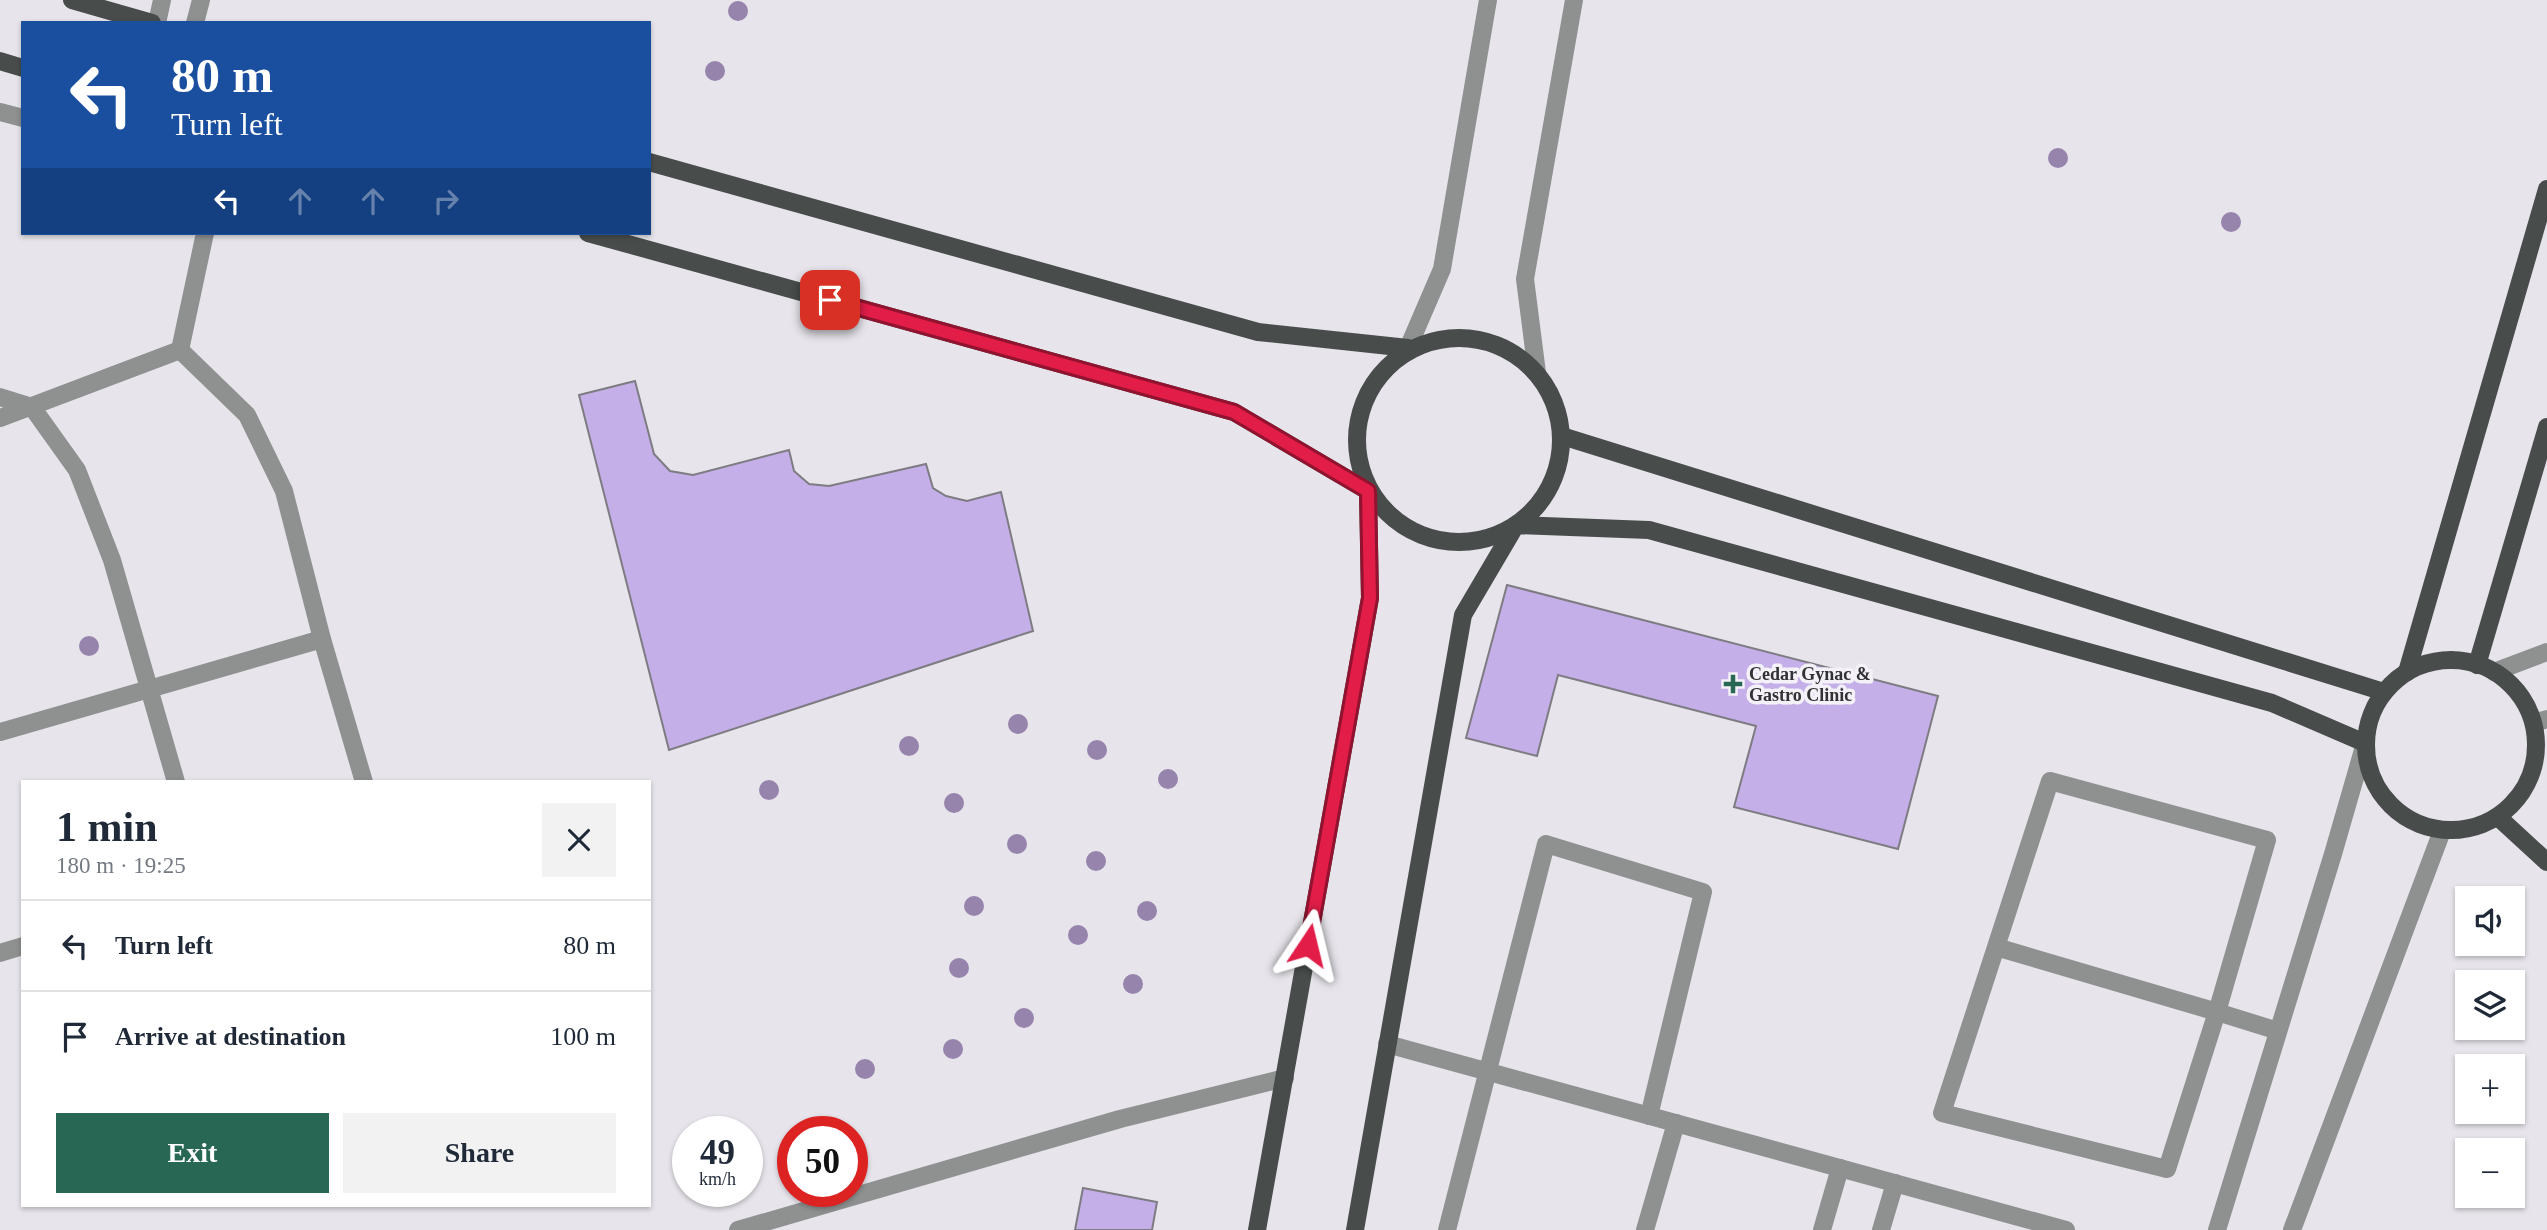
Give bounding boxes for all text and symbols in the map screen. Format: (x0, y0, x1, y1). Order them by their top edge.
text: 80 m (171, 48, 273, 103)
icon: left (56, 49, 147, 140)
text: Turn left (171, 106, 283, 142)
icon: left (208, 182, 246, 220)
icon: ahead (281, 182, 319, 220)
icon: ahead (354, 182, 392, 220)
icon: right (427, 182, 465, 220)
pin (800, 270, 860, 330)
icon: arrive (811, 281, 849, 319)
place label: Cedar Gynac & Gastro Clinic (1749, 664, 1871, 705)
marker: Cedar Gynac & Gastro Clinic (1723, 674, 1743, 694)
button: close (542, 803, 616, 877)
text: 1 min (56, 804, 158, 850)
text: 180 m · 19:25 (56, 853, 186, 878)
map controls (2455, 886, 2525, 1208)
button: sound (2455, 886, 2525, 956)
position arrow (1271, 908, 1345, 982)
icon: left (56, 927, 94, 965)
text: Turn left (115, 931, 213, 960)
text: 80 m (563, 931, 616, 960)
button: layers (2455, 970, 2525, 1040)
icon: arrive (56, 1018, 94, 1056)
text: Arrive at destination (115, 1022, 346, 1051)
text: 100 m (550, 1022, 616, 1051)
button: + (2455, 1054, 2525, 1124)
button: Exit (56, 1113, 329, 1193)
button: Share (343, 1113, 616, 1193)
speed limit sign: 50 (777, 1116, 868, 1207)
text: 49 (700, 1133, 735, 1172)
button: − (2455, 1138, 2525, 1208)
text: km/h (699, 1169, 736, 1189)

